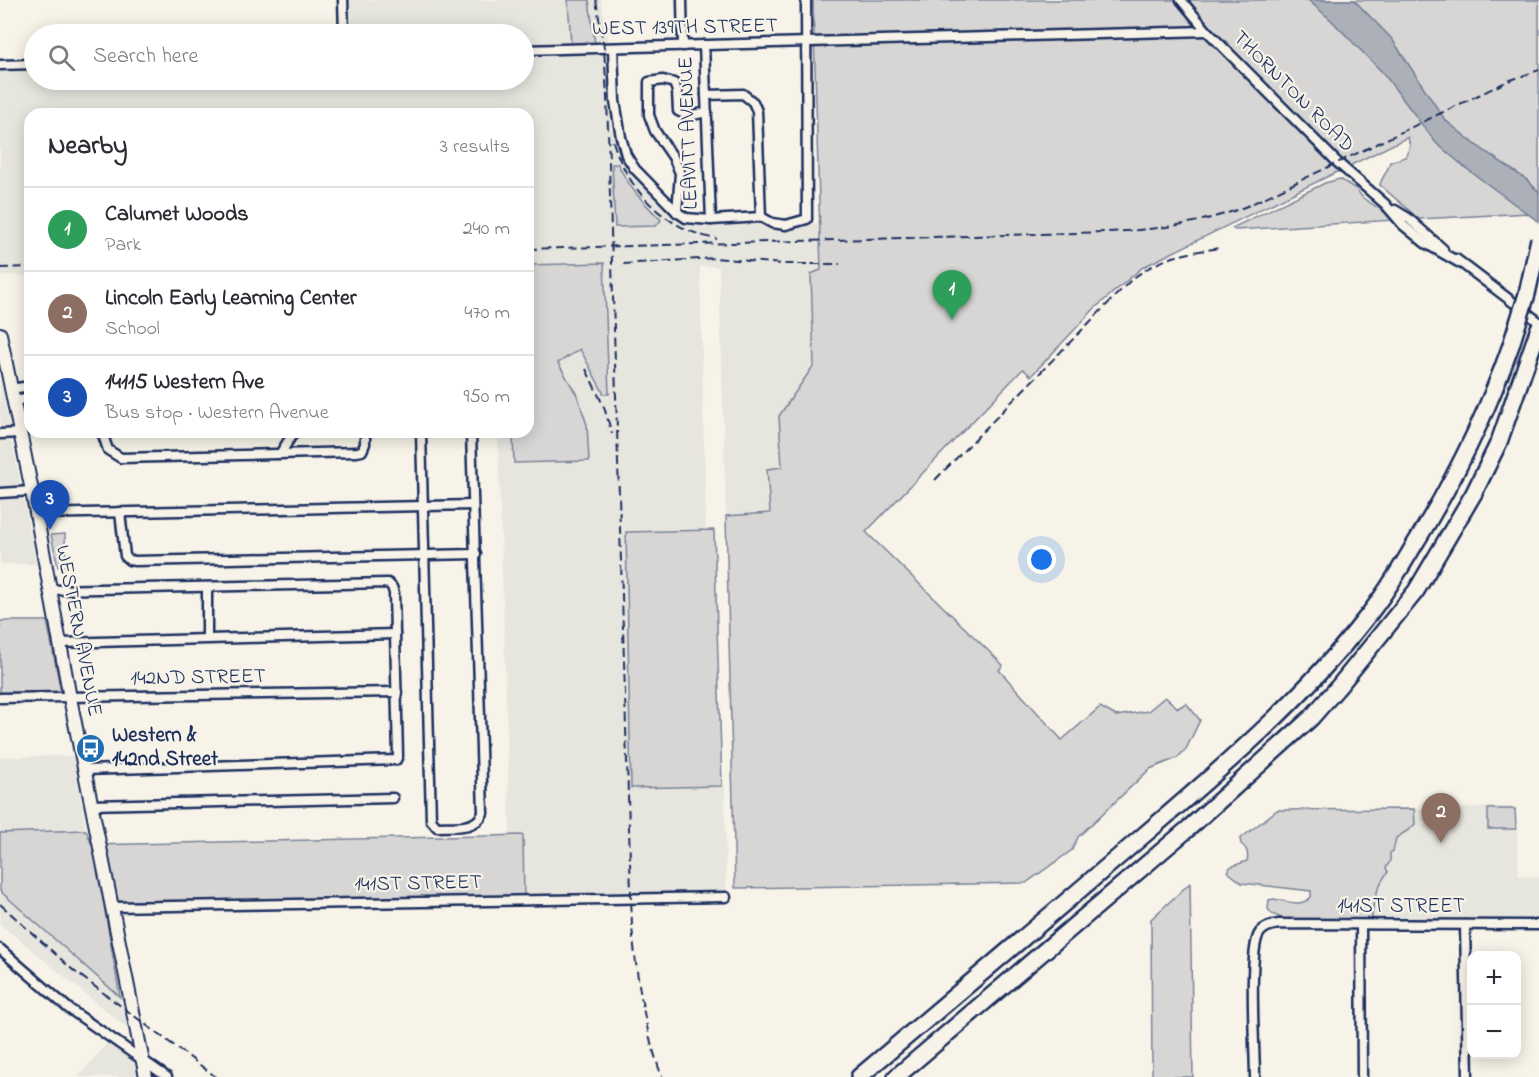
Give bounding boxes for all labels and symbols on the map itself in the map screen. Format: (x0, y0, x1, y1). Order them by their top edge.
street label: WEST 139TH STREET (592, 11, 778, 45)
street label: THORNTON ROAD (1225, 24, 1361, 160)
street label: LEAVITT AVENUE (671, 56, 707, 210)
pin: 1 (932, 270, 972, 320)
pin: 3 (31, 480, 70, 530)
street label: WESTERN AVENUE (47, 543, 109, 719)
your location (1027, 545, 1056, 574)
street label: 142ND STREET (130, 662, 266, 694)
place label: Western & 142nd Street (112, 721, 219, 775)
bus stop icon: Western & 142nd Street (75, 732, 107, 764)
pin: 2 (1422, 794, 1460, 843)
street label: 141ST STREET (354, 868, 482, 900)
street label: 141ST STREET (1337, 892, 1465, 922)

